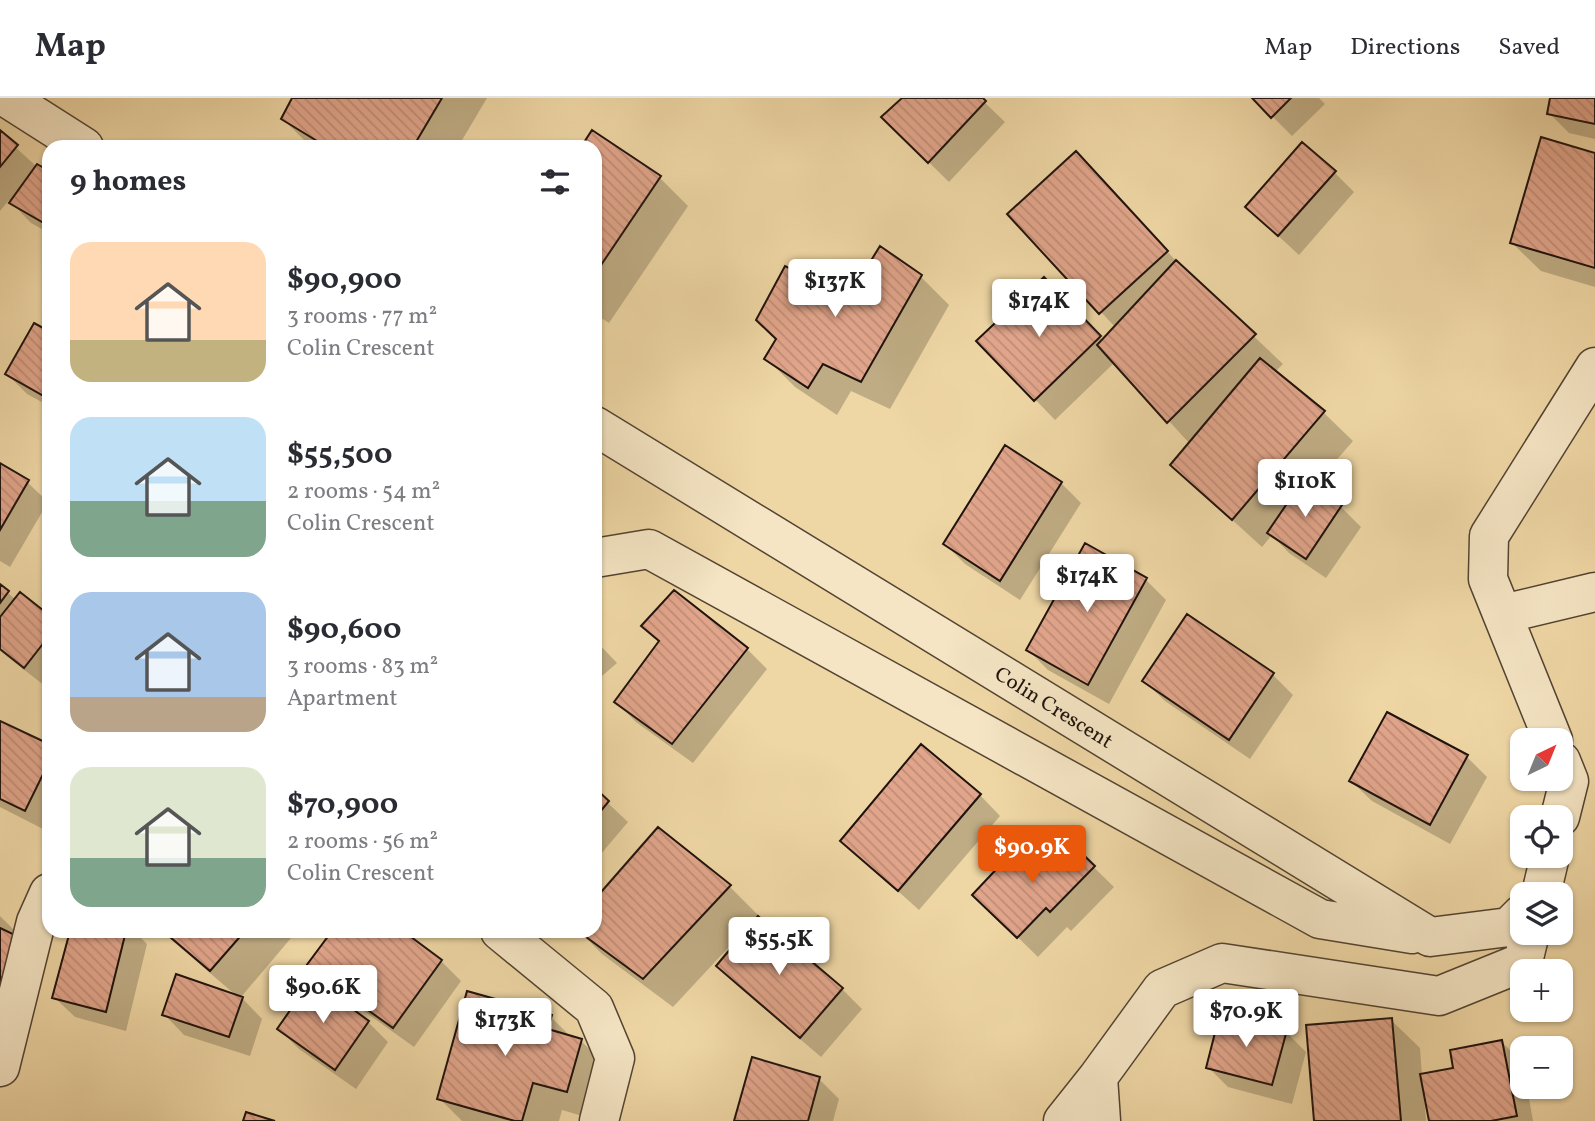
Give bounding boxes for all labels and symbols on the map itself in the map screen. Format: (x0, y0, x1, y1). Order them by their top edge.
pin: $137K (786, 260, 884, 319)
pin: $174K (990, 280, 1088, 339)
pin: $110K (1256, 460, 1354, 519)
pin: $174K (1038, 554, 1136, 614)
street label: Colin Crescent (988, 660, 1118, 756)
north arrow (1510, 728, 1573, 791)
pin: $90.9K (975, 826, 1089, 885)
pin: $55.5K (722, 918, 836, 977)
pin: $90.6K (266, 965, 380, 1025)
pin: $70.9K (1189, 990, 1303, 1049)
pin: $173K (456, 998, 554, 1058)

